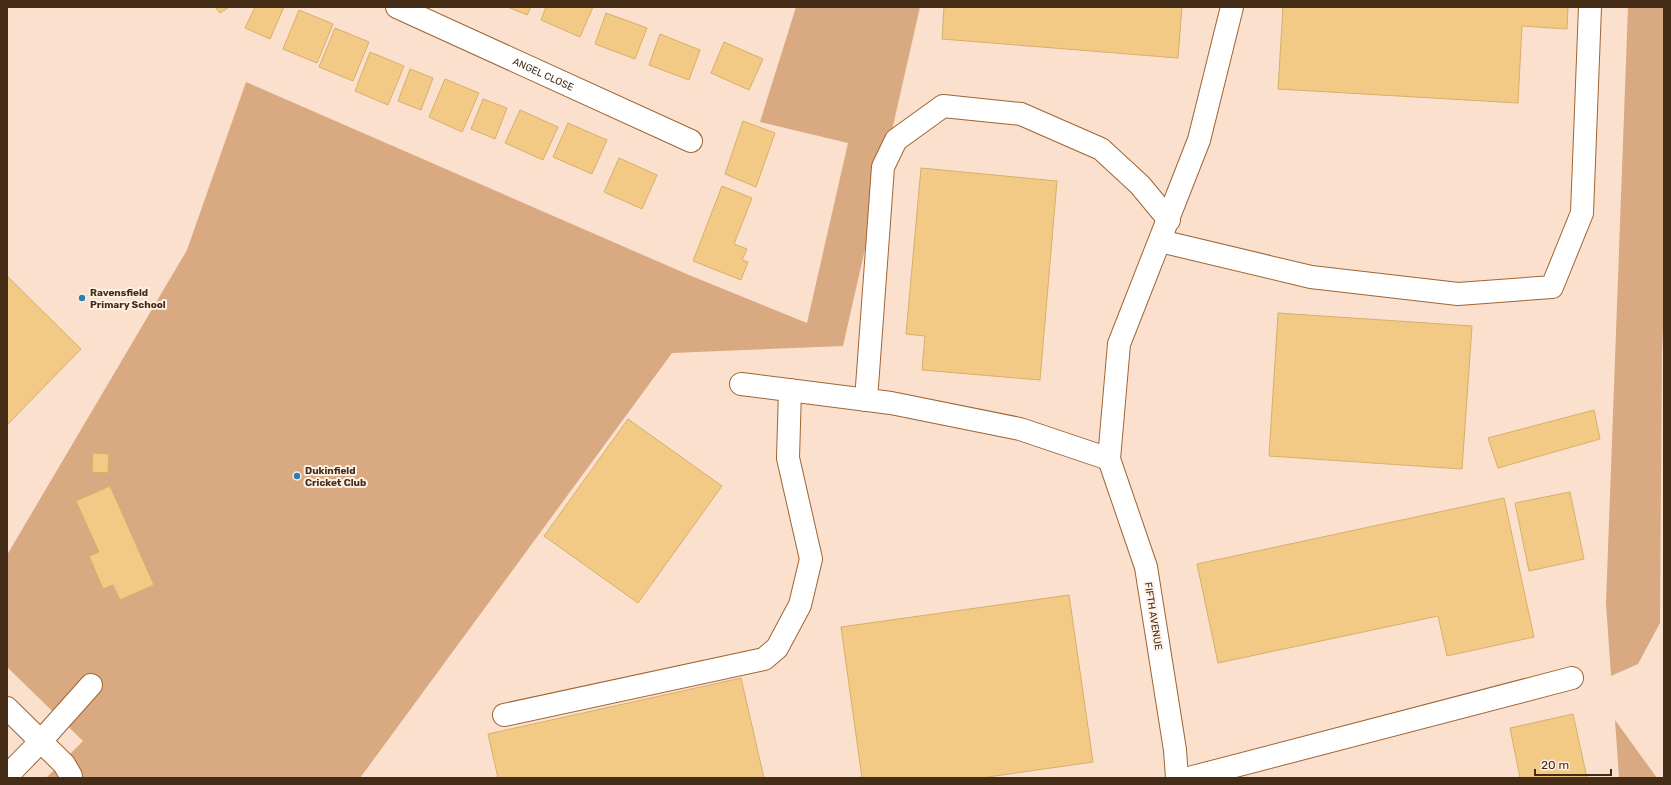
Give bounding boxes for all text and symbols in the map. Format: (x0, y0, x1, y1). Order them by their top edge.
street label: ANGEL CLOSE (511, 56, 575, 94)
place label: Ravensfield Primary School (90, 287, 166, 311)
marker: Ravensfield Primary School (77, 293, 87, 303)
place label: Dukinfield Cricket Club (305, 465, 366, 489)
marker: Dukinfield Cricket Club (292, 471, 302, 481)
street label: FIFTH AVENUE (1142, 581, 1164, 651)
scale bar (1535, 751, 1611, 777)
text: 20 m (1541, 758, 1569, 772)

